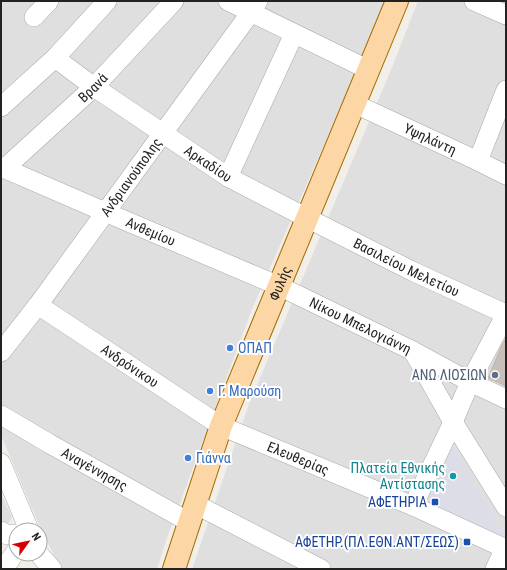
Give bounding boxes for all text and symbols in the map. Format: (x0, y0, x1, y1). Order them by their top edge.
street label: Βρανά (75, 70, 111, 105)
street label: Υψηλάντη (402, 120, 459, 158)
street label: Ανδριανούπολης (97, 135, 165, 219)
street label: Αρκαδίου (181, 142, 235, 185)
street label: Ανθεμίου (124, 214, 178, 249)
street label: Βασιλείου Μελετίου (351, 235, 462, 300)
street label: Φυλής (266, 264, 294, 303)
street label: Νίκου Μπελογιάννη (307, 294, 414, 357)
place label: ΟΠΑΠ (238, 340, 272, 356)
street label: Ανδρόνικου (98, 341, 162, 391)
marker: ΟΠΑΠ (225, 343, 235, 353)
place label: ΑΝΩ ΛΙΟΣΙΩΝ (412, 367, 487, 383)
marker: ΑΝΩ ΛΙΟΣΙΩΝ (490, 370, 500, 380)
place label: Γ. Μαρούση (218, 383, 281, 399)
marker: Γ. Μαρούση (205, 386, 215, 396)
street label: Ελευθερίας (265, 438, 331, 478)
street label: Αναγέννησης (59, 444, 130, 494)
place label: Γιάννα (196, 450, 231, 466)
marker: Γιάννα (183, 453, 193, 463)
place label: Πλατεία Εθνικής Αντίστασης (351, 460, 445, 492)
marker: Πλατεία Εθνικής Αντίστασης (448, 471, 458, 481)
place label: ΑΦΕΤΗΡΙΑ (368, 494, 427, 510)
marker: ΑΦΕΤΗΡΙΑ (430, 497, 440, 507)
north arrow (8, 522, 48, 562)
text: N (29, 530, 43, 543)
place label: ΑΦΕΤΗΡ.(ΠΛ.ΕΘΝ.ΑΝΤ/ΣΕΩΣ) (295, 534, 459, 551)
marker: ΑΦΕΤΗΡ.(ΠΛ.ΕΘΝ.ΑΝΤ/ΣΕΩΣ) (462, 537, 472, 547)

